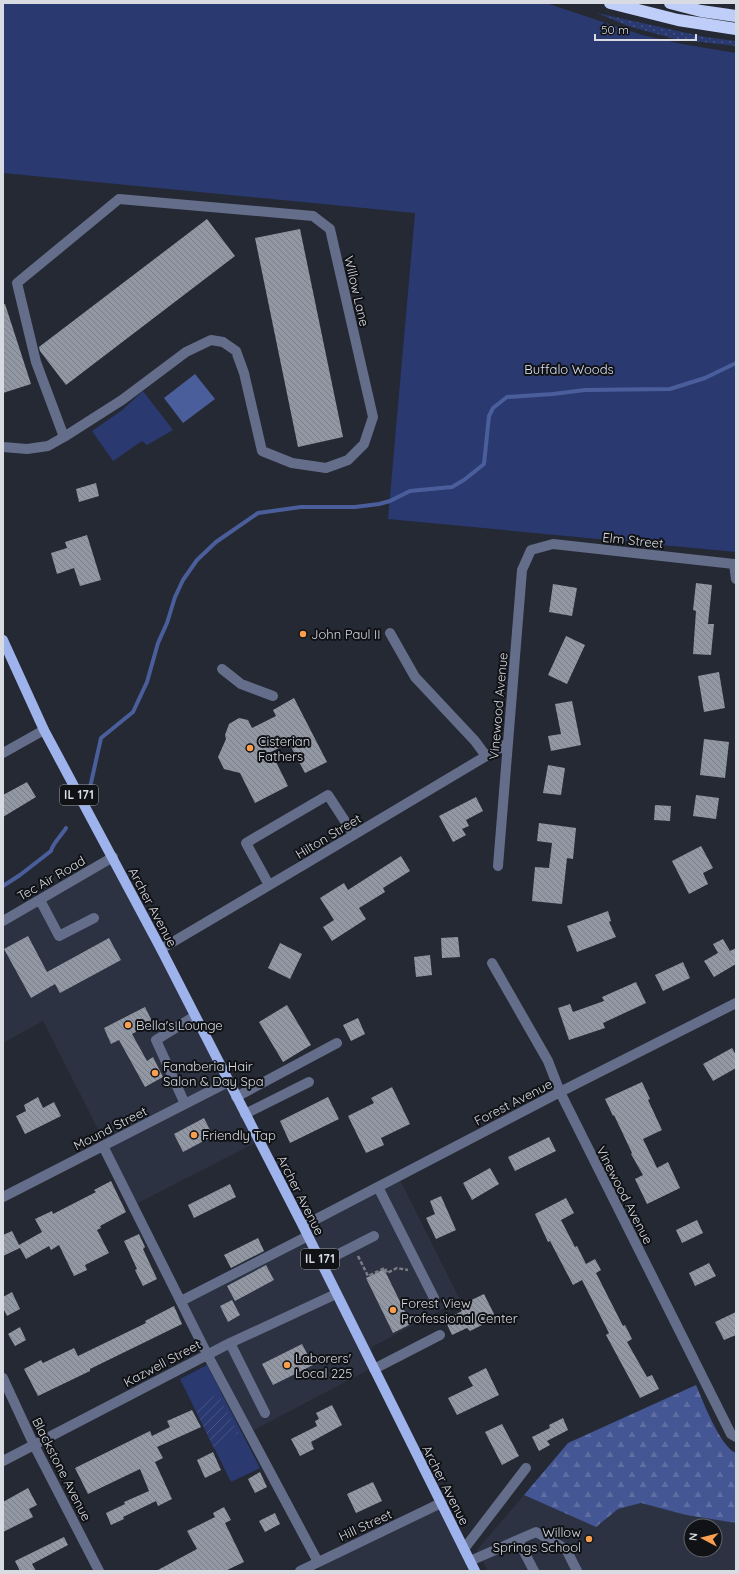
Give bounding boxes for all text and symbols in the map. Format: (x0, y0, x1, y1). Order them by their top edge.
scale bar (595, 16, 696, 42)
text: 50 m (601, 22, 629, 37)
street label: Willow Lane (341, 254, 373, 328)
park label: Buffalo Woods (524, 361, 614, 377)
street label: Elm Street (602, 529, 664, 551)
place label: John Paul II (311, 626, 381, 642)
marker: John Paul II (298, 629, 308, 639)
street label: Vinewood Avenue (485, 652, 511, 760)
place label: Cisterian Fathers (258, 733, 310, 764)
marker: Cisterian Fathers (245, 743, 255, 753)
road number: IL 171 (60, 785, 98, 805)
street label: Hilton Street (292, 810, 364, 862)
street label: Tec Air Road (14, 852, 88, 904)
street label: Archer Avenue (125, 865, 181, 949)
place label: Bella's Lounge (136, 1017, 223, 1033)
marker: Bella's Lounge (123, 1020, 133, 1030)
place label: Fanaberia Hair Salon & Day Spa (163, 1058, 264, 1089)
marker: Fanaberia Hair Salon & Day Spa (150, 1068, 160, 1078)
street label: Forest Avenue (471, 1075, 555, 1129)
street label: Mound Street (71, 1103, 149, 1153)
place label: Friendly Tap (202, 1127, 276, 1143)
marker: Friendly Tap (189, 1130, 199, 1140)
street label: Vinewood Avenue (593, 1143, 657, 1247)
street label: Archer Avenue (274, 1152, 328, 1238)
road number: IL 171 (301, 1249, 339, 1269)
place label: Forest View Professional Center (401, 1295, 518, 1326)
marker: Forest View Professional Center (388, 1305, 398, 1315)
street label: Kazwell Street (121, 1336, 203, 1390)
place label: Laborers' Local 225 (295, 1350, 352, 1381)
marker: Laborers' Local 225 (282, 1360, 292, 1370)
street label: Blackstone Avenue (29, 1415, 95, 1523)
street label: Archer Avenue (419, 1442, 473, 1528)
street label: Hill Street (336, 1506, 394, 1544)
north arrow (683, 1518, 723, 1558)
place label: Willow Springs School (493, 1524, 581, 1555)
text: N (686, 1532, 701, 1542)
marker: Willow Springs School (584, 1534, 594, 1544)

